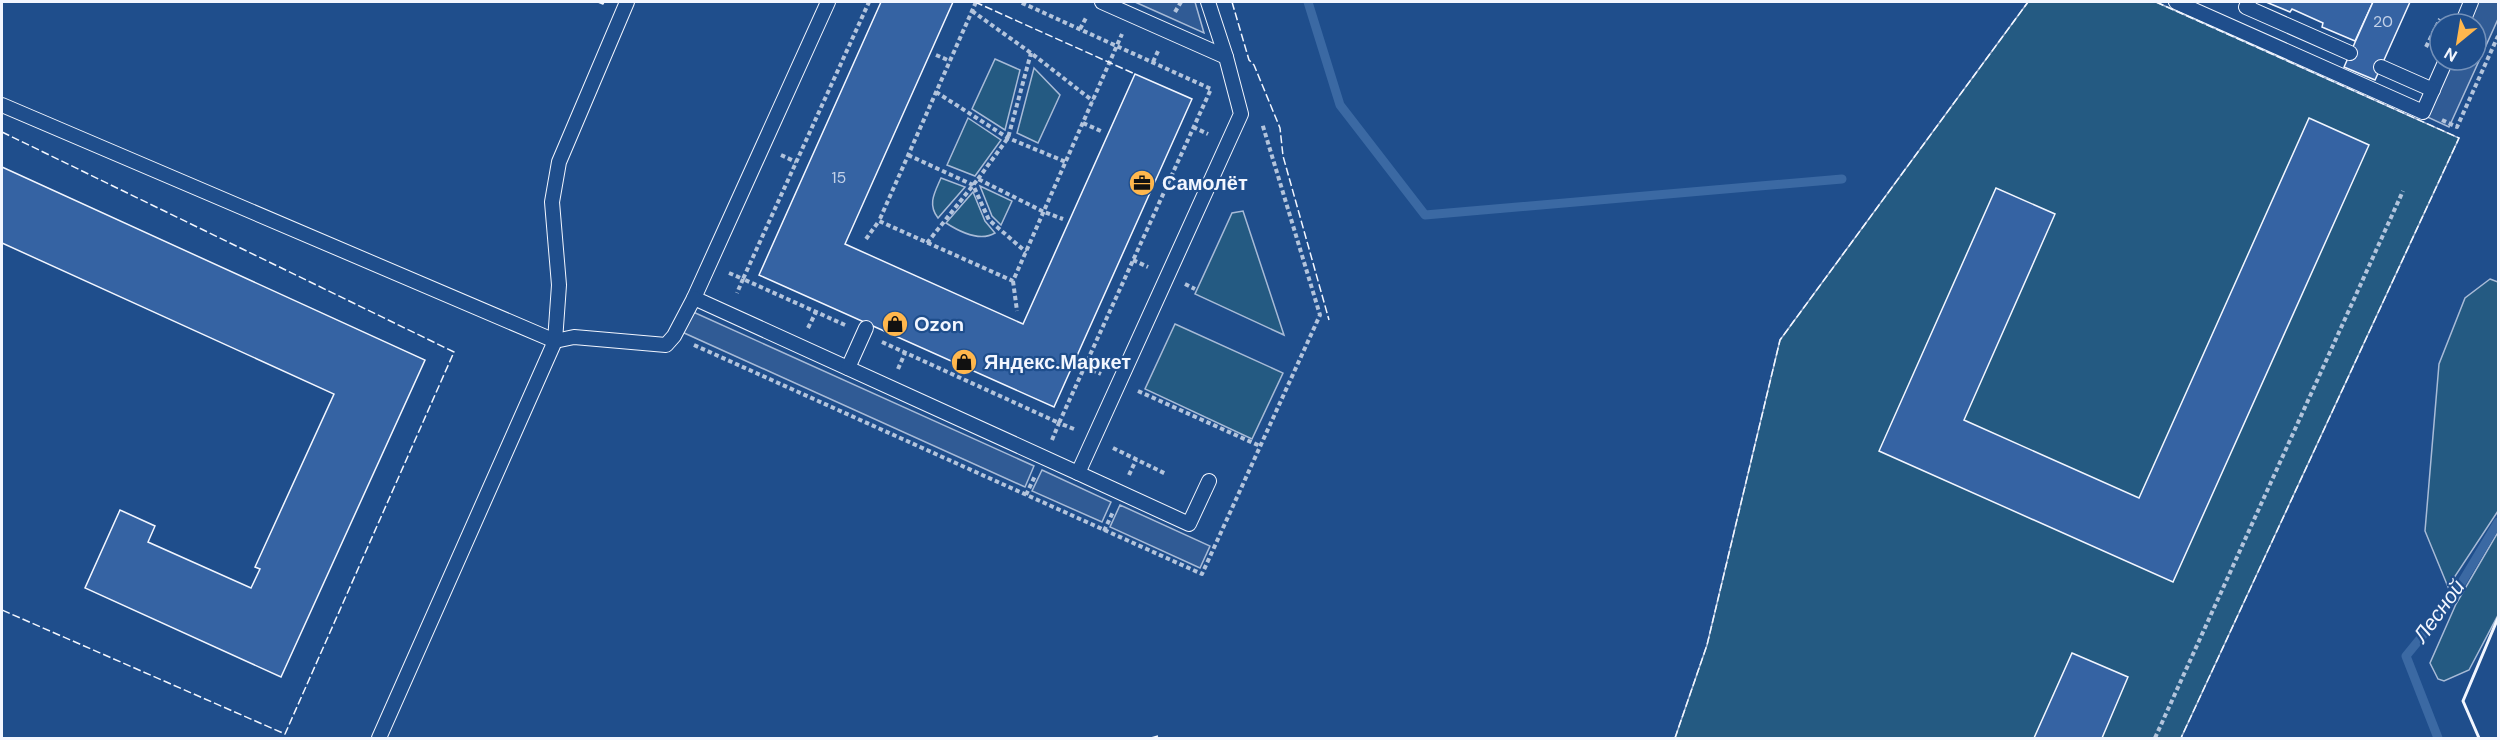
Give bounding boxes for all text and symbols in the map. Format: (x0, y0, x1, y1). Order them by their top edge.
house number: 20 (2373, 11, 2393, 32)
north arrow (2428, 12, 2488, 72)
text: N (2440, 43, 2461, 67)
house number: 15 (832, 167, 846, 188)
office icon: Самолёт (1127, 168, 1157, 198)
place label: Самолёт (1162, 170, 1248, 196)
shop icon: Ozon (880, 309, 910, 339)
place label: Ozon (914, 311, 964, 337)
shop icon: Яндекс.Маркет (949, 347, 979, 377)
place label: Яндекс.Маркет (984, 349, 1131, 375)
water label: Лесной (2406, 574, 2471, 650)

